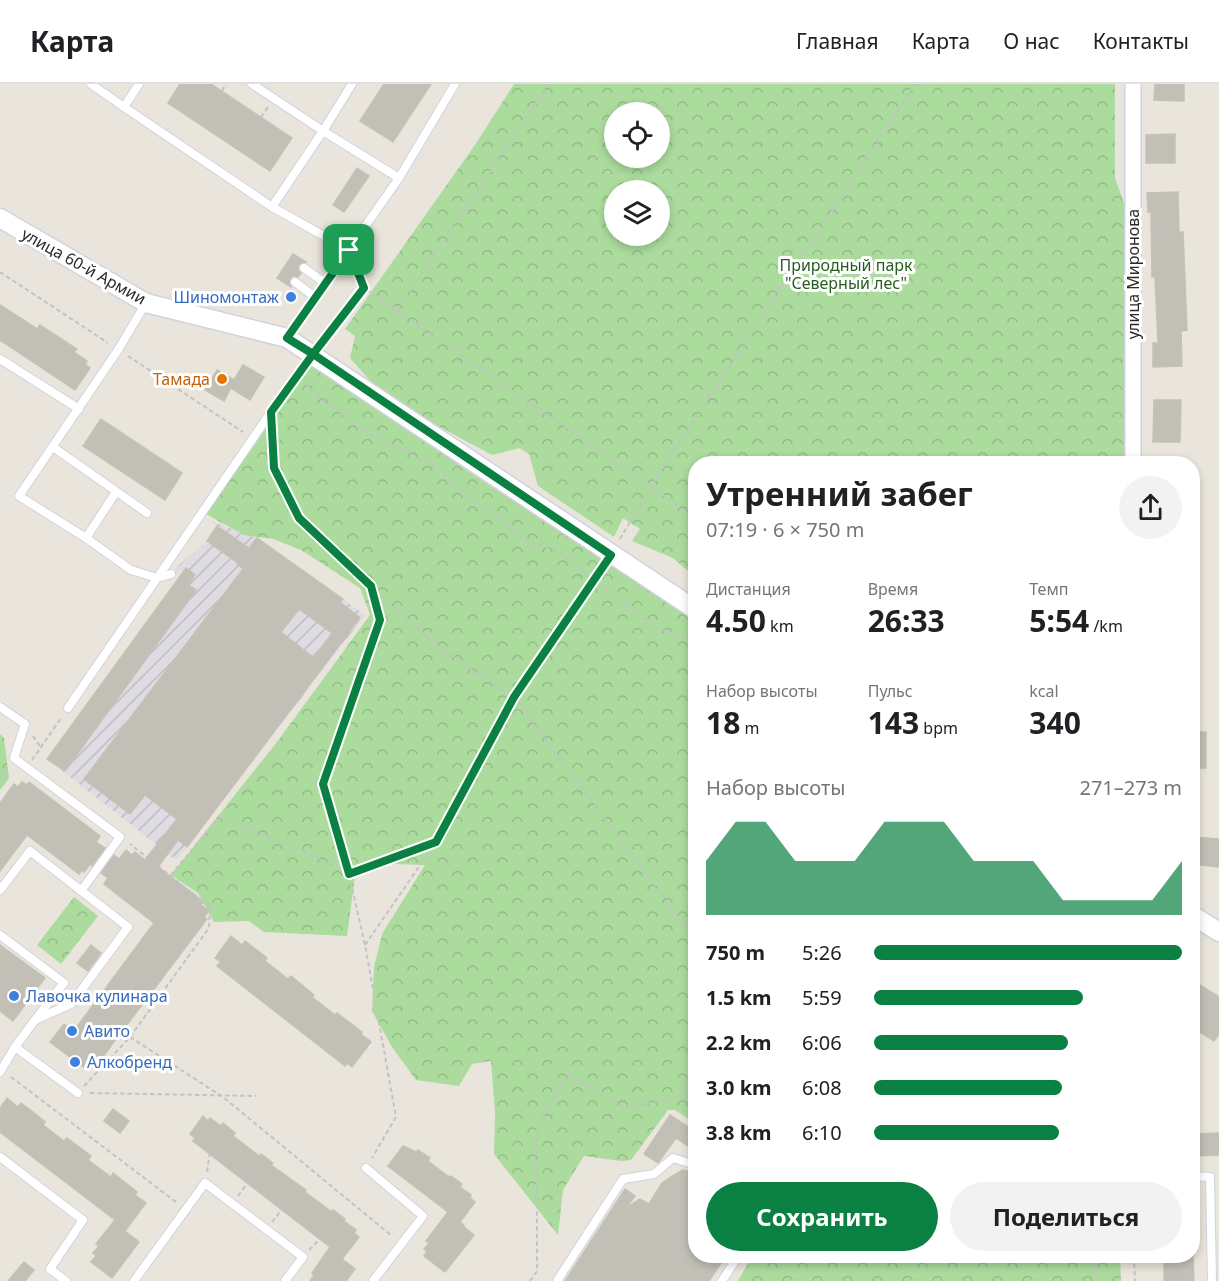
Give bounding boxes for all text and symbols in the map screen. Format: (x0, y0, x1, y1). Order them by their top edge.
text: Карта (30, 22, 114, 60)
text: Главная (796, 27, 879, 55)
text: Карта (912, 27, 970, 55)
text: О нас (1003, 27, 1060, 55)
text: Контакты (1093, 27, 1189, 55)
map controls (604, 102, 670, 246)
button: locate (604, 102, 670, 168)
button: layers (604, 180, 670, 246)
street label: улица Миронова (1122, 209, 1144, 339)
street label: улица 60-й Армии (18, 223, 150, 309)
pin (323, 224, 374, 275)
icon: arrive (332, 233, 365, 266)
park label: Природный парк "Северный лес" (779, 254, 913, 294)
place label: Шиномонтаж (173, 286, 280, 308)
marker: Шиномонтаж (284, 290, 298, 304)
place label: Тамада (153, 368, 210, 390)
marker: Тамада (215, 372, 229, 386)
text: Утренний забег (706, 471, 973, 516)
button: share (1119, 476, 1182, 539)
text: 07:19 · 6 × 750 m (706, 516, 864, 543)
text: Дистанция (706, 578, 791, 600)
text: Время (868, 578, 918, 600)
text: Темп (1029, 578, 1068, 600)
text: 4.50 (706, 600, 766, 641)
text: 26:33 (868, 600, 945, 641)
text: 5:54 (1029, 600, 1089, 641)
text: km (766, 615, 794, 637)
text: /km (1089, 615, 1123, 637)
text: Набор высоты (706, 680, 818, 702)
text: Пульс (868, 680, 913, 702)
text: kcal (1029, 680, 1059, 702)
text: 18 (706, 702, 740, 743)
text: 143 (868, 702, 919, 743)
text: 340 (1029, 702, 1081, 743)
text: m (740, 717, 759, 739)
text: bpm (919, 717, 958, 739)
text: Набор высоты (706, 774, 845, 801)
text: 271–273 m (1079, 774, 1182, 801)
text: 750 m (706, 939, 765, 966)
text: 5:26 (802, 939, 842, 966)
text: 1.5 km (706, 984, 772, 1011)
text: 5:59 (802, 984, 842, 1011)
place label: Лавочка кулинара (26, 985, 168, 1007)
marker: Лавочка кулинара (7, 989, 21, 1003)
place label: Авито (84, 1020, 130, 1042)
marker: Авито (65, 1024, 79, 1038)
text: 2.2 km (706, 1029, 772, 1056)
text: 6:06 (802, 1029, 842, 1056)
place label: Алкобренд (87, 1051, 172, 1073)
marker: Алкобренд (68, 1055, 82, 1069)
text: 3.0 km (706, 1074, 772, 1101)
text: 6:08 (802, 1074, 842, 1101)
text: 3.8 km (706, 1119, 772, 1146)
text: 6:10 (802, 1119, 842, 1146)
button: Сохранить (706, 1182, 938, 1251)
button: Поделиться (950, 1182, 1182, 1251)

